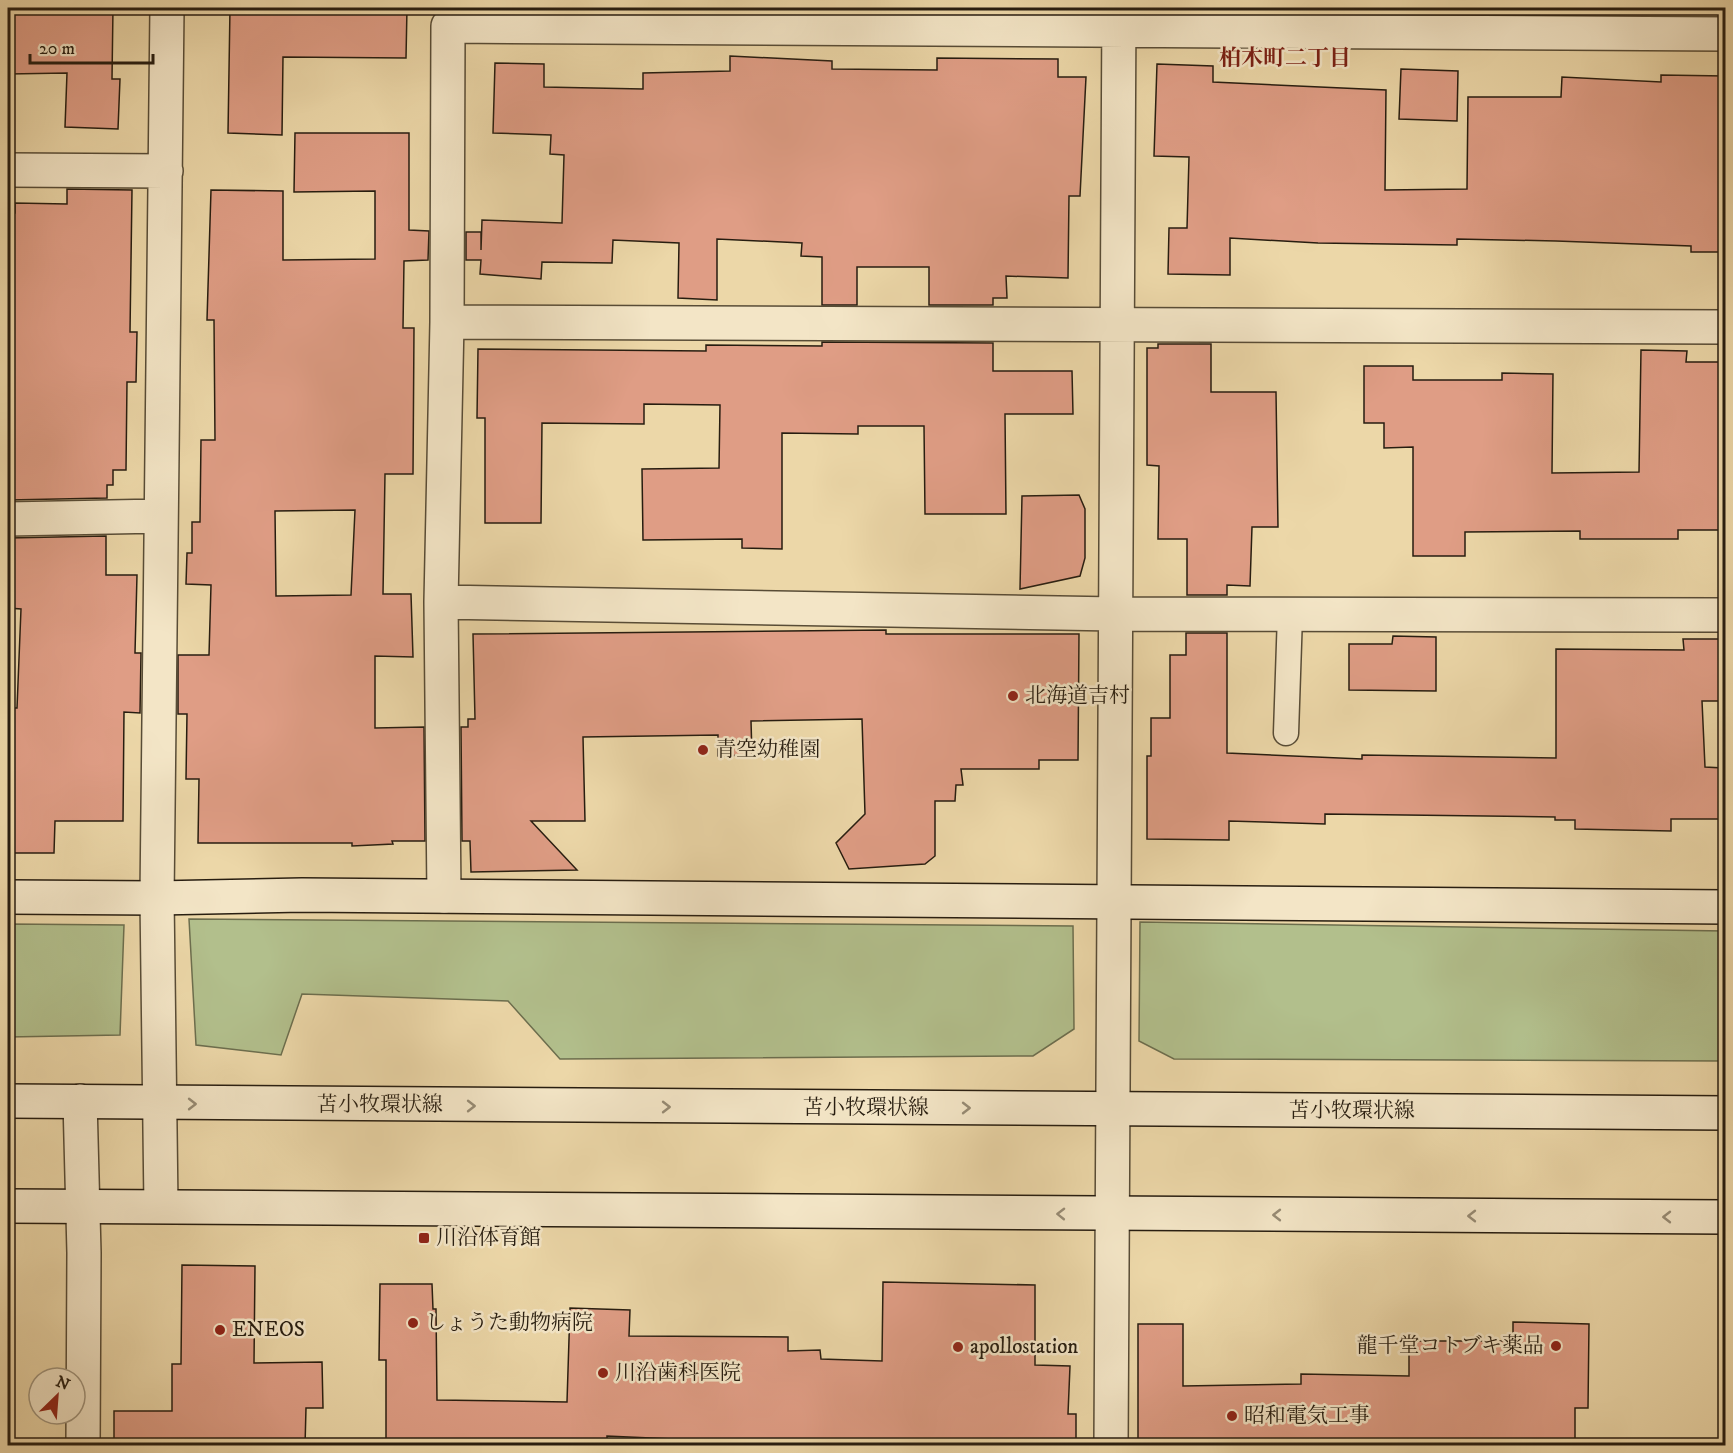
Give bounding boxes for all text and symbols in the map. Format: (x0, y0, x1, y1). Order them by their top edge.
scale bar (30, 27, 153, 65)
text: 20 m (39, 38, 75, 60)
district label: 柏木町二丁目 (1219, 45, 1351, 72)
place label: 北海道吉村 (1025, 683, 1130, 709)
marker: 北海道吉村 (1006, 689, 1020, 703)
place label: 青空幼稚園 (715, 737, 820, 763)
marker: 青空幼稚園 (696, 743, 710, 757)
street label: 苫小牧環状線 (317, 1092, 443, 1118)
street label: 苫小牧環状線 (803, 1095, 929, 1121)
one-way arrow (187, 1098, 196, 1110)
street label: 苫小牧環状線 (1289, 1098, 1415, 1124)
one-way arrow (466, 1100, 475, 1112)
one-way arrow (661, 1101, 670, 1113)
one-way arrow (961, 1102, 970, 1114)
one-way arrow (1057, 1208, 1066, 1220)
one-way arrow (1273, 1209, 1282, 1221)
one-way arrow (1468, 1210, 1477, 1222)
one-way arrow (1663, 1211, 1672, 1223)
place label: 川沿体育館 (436, 1225, 541, 1251)
marker: 川沿体育館 (417, 1231, 431, 1245)
place label: しょうた動物病院 (425, 1310, 593, 1336)
marker: しょうた動物病院 (406, 1316, 420, 1330)
place label: ENEOS (232, 1317, 305, 1343)
marker: ENEOS (213, 1323, 227, 1337)
place label: 龍千堂コトブキ薬品 (1356, 1333, 1544, 1359)
place label: apollostation (970, 1334, 1078, 1360)
marker: 龍千堂コトブキ薬品 (1549, 1339, 1563, 1353)
marker: apollostation (951, 1340, 965, 1354)
place label: 川沿歯科医院 (615, 1360, 741, 1386)
north arrow (27, 1366, 87, 1426)
marker: 川沿歯科医院 (596, 1366, 610, 1380)
text: N (53, 1371, 73, 1395)
place label: 昭和電気工事 (1244, 1403, 1370, 1429)
marker: 昭和電気工事 (1225, 1409, 1239, 1423)

